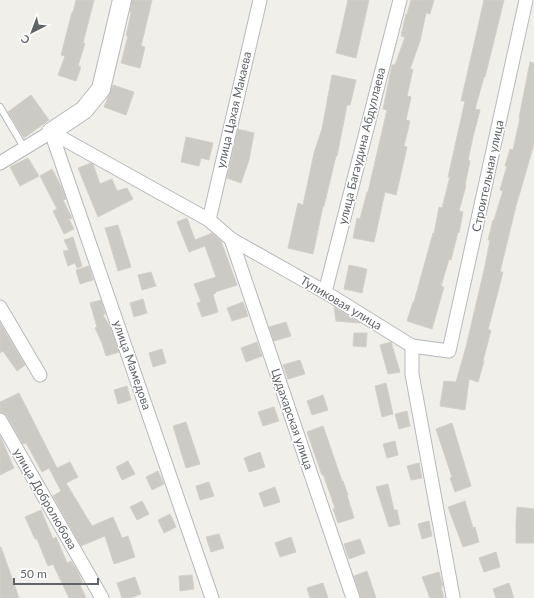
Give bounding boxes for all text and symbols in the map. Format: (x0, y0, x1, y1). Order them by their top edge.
north arrow (12, 12, 52, 52)
text: С (17, 32, 32, 47)
street label: улица Цахая Макаева (213, 50, 254, 170)
street label: улица Багаудина Абдуллаева (335, 66, 388, 226)
street label: Строительная улица (468, 119, 507, 233)
street label: Тупиковая улица (298, 272, 385, 333)
street label: улица Мамедова (110, 318, 155, 412)
street label: Цудахарская улица (268, 366, 317, 471)
street label: улица Добролюбова (10, 446, 81, 552)
scale bar (14, 560, 98, 586)
text: 50 m (20, 566, 47, 581)

